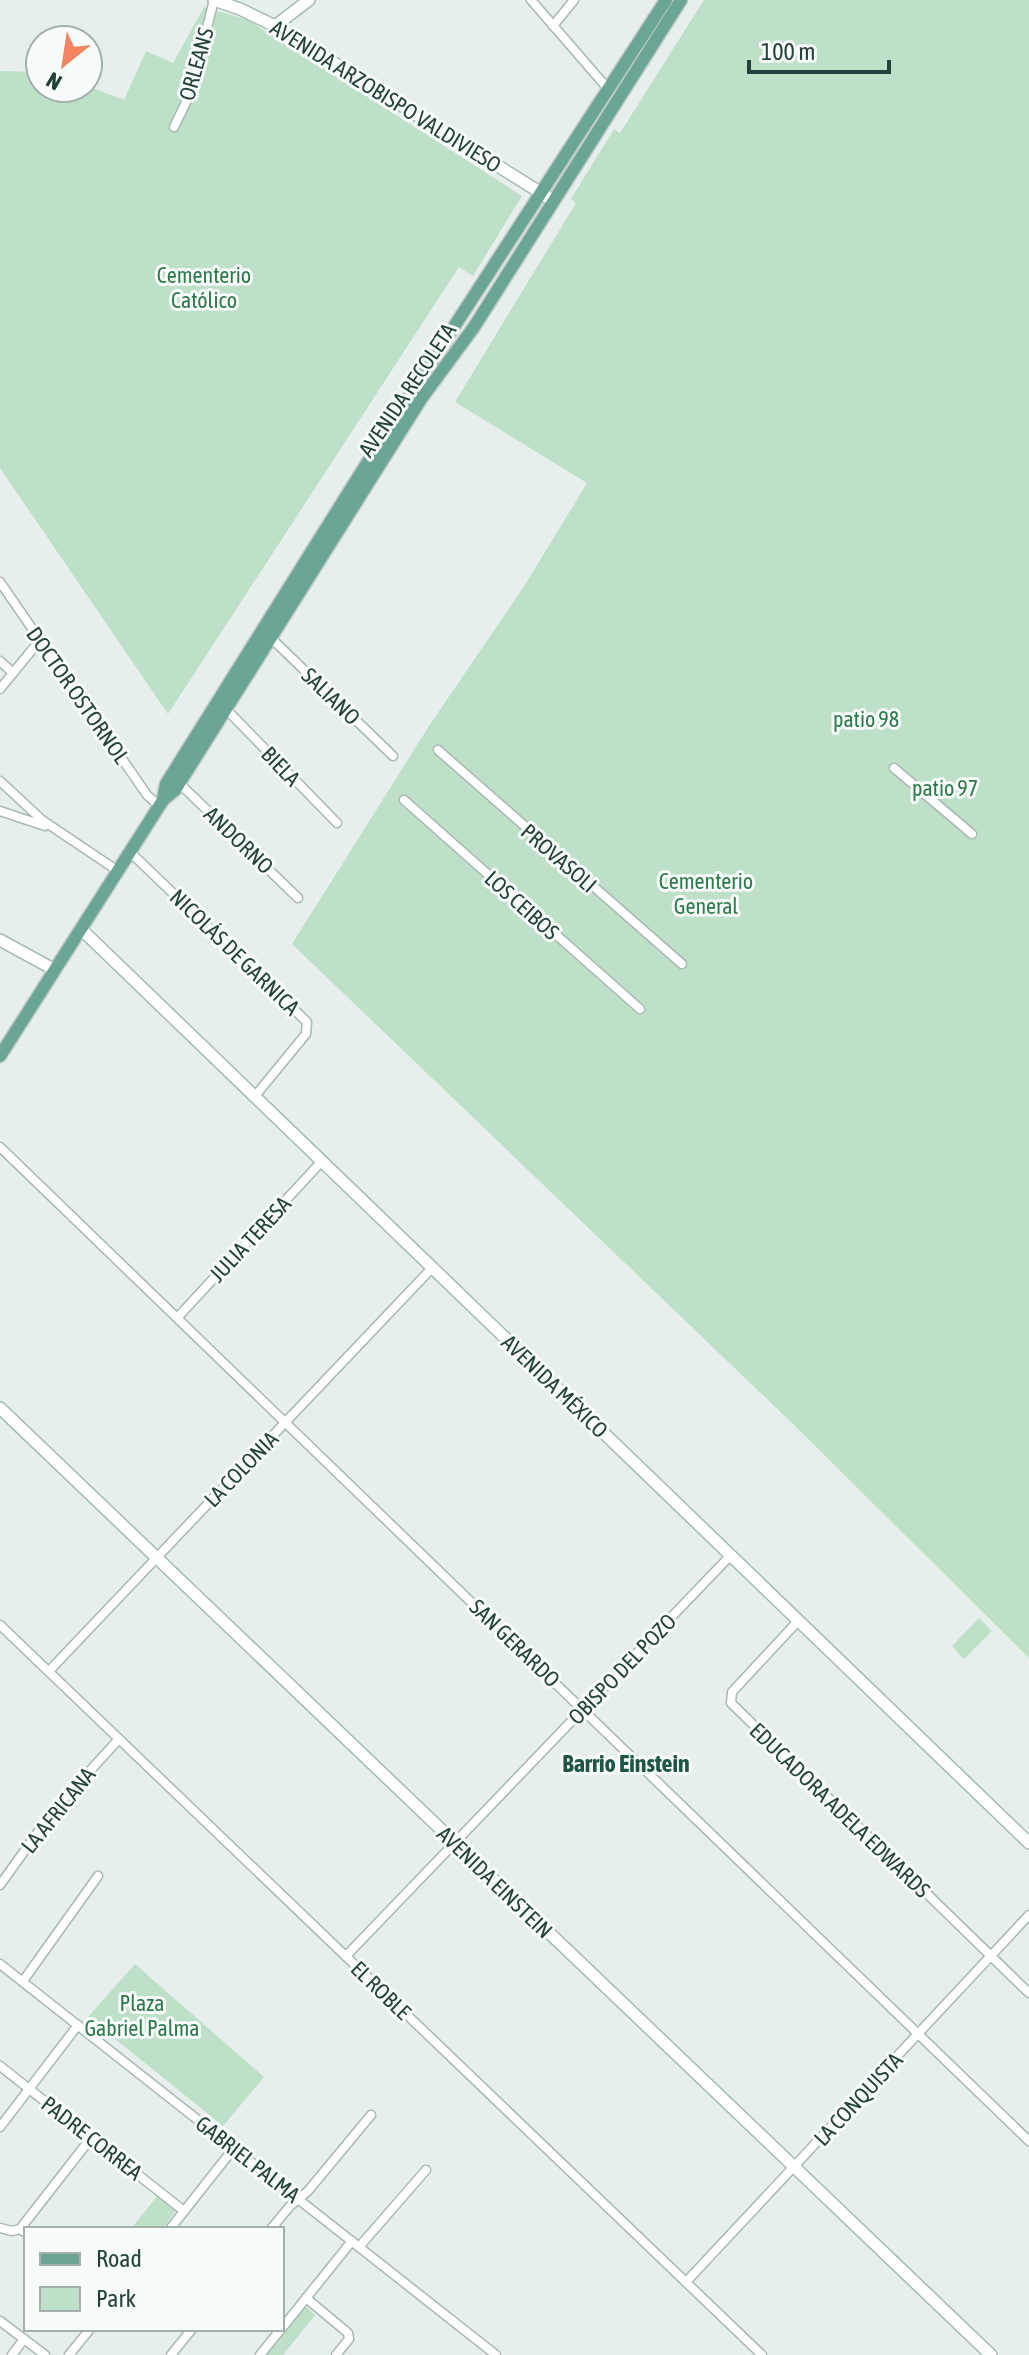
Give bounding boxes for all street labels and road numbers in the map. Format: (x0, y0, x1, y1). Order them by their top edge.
street label: AVENIDA ARZOBISPO VALDIVIESO (266, 14, 506, 178)
street label: ORLEANS (173, 24, 219, 104)
street label: AVENIDA RECOLETA (353, 318, 461, 462)
street label: DOCTOR OSTORNOL (21, 622, 135, 769)
street label: SALIANO (297, 662, 365, 730)
street label: BIELA (256, 741, 306, 791)
street label: ANDORNO (199, 801, 279, 879)
street label: PROVASOLI (516, 818, 602, 898)
street label: LOS CEIBOS (480, 865, 564, 945)
street label: NICOLÁS DE GARNICA (165, 884, 305, 1020)
street label: JULIA TERESA (204, 1191, 296, 1287)
street label: AVENIDA MÉXICO (497, 1329, 613, 1443)
street label: LA COLONIA (199, 1426, 283, 1512)
street label: SAN GERARDO (465, 1594, 565, 1692)
street label: OBISPO DEL POZO (563, 1608, 681, 1730)
street label: EDUCADORA ADELA EDWARDS (744, 1717, 936, 1903)
street label: LA AFRICANA (15, 1762, 101, 1858)
street label: AVENIDA EINSTEIN (432, 1821, 558, 1943)
street label: EL ROBLE (346, 1955, 417, 2025)
street label: LA CONQUISTA (808, 2047, 908, 2151)
street label: PADRE CORREA (36, 2091, 148, 2186)
street label: GABRIEL PALMA (191, 2110, 305, 2208)

